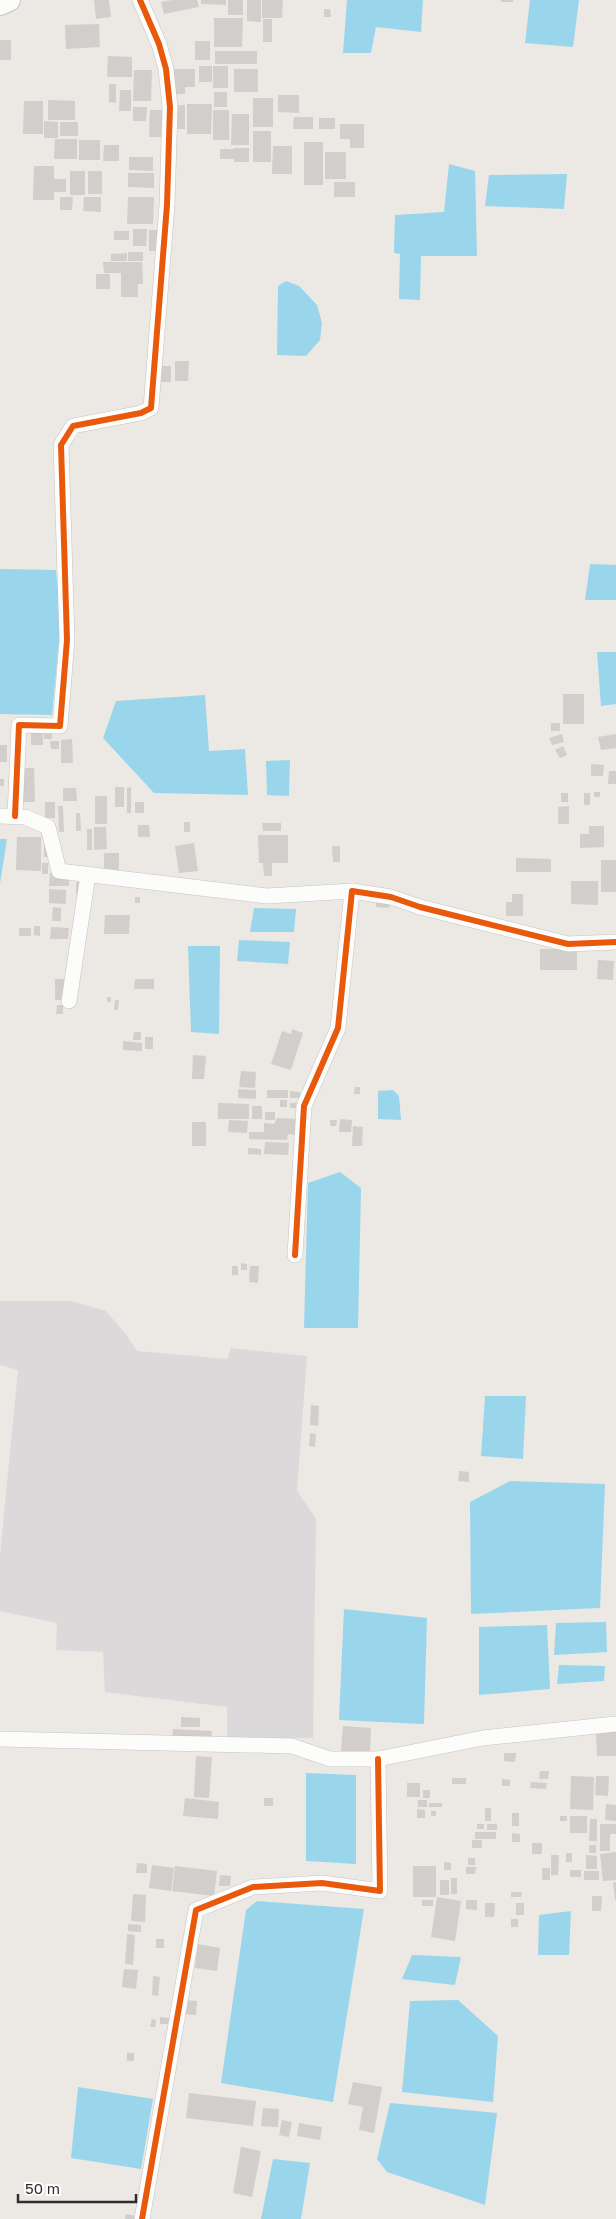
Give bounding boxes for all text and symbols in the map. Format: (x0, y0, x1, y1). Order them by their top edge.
scale bar (18, 2172, 135, 2204)
text: 50 m (25, 2179, 60, 2197)

